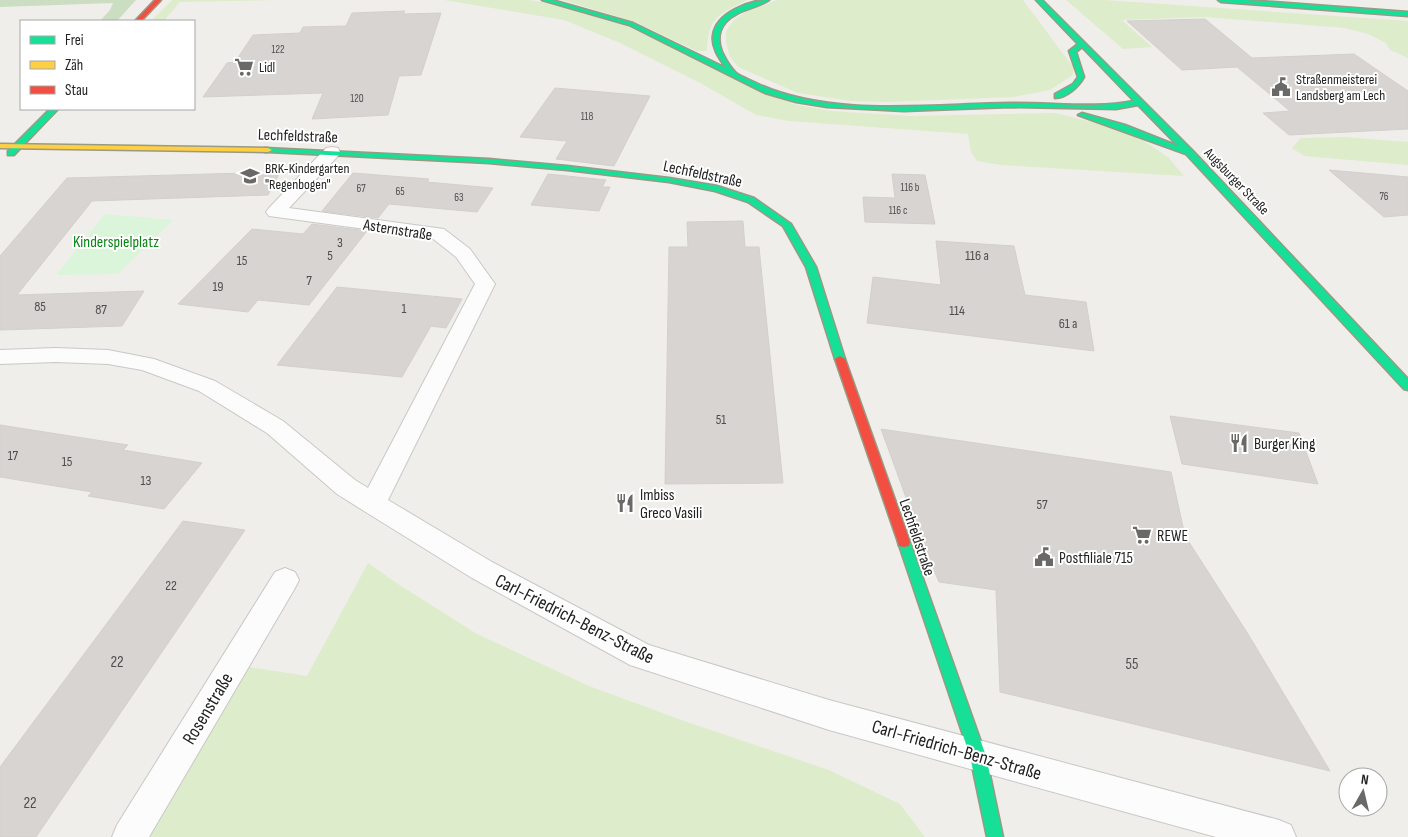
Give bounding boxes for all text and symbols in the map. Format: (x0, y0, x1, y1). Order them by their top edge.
legend (20, 20, 195, 110)
text: Frei (65, 31, 84, 50)
house number: 122 (271, 43, 285, 56)
text: Zäh (65, 56, 83, 75)
supermarket icon: Lidl (233, 56, 255, 78)
place label: Lidl (259, 59, 275, 76)
place label: Straßenmeisterei Landsberg am Lech (1296, 71, 1385, 104)
public building icon: Straßenmeisterei Landsberg am Lech (1270, 76, 1292, 98)
text: Stau (65, 81, 88, 100)
house number: 120 (350, 92, 364, 105)
house number: 118 (581, 110, 593, 123)
street label: Lechfeldstraße (258, 126, 338, 147)
street label: Augsburger Straße (1200, 144, 1273, 218)
street label: Lechfeldstraße (662, 157, 744, 192)
place label: BRK-Kindergarten "Regenbogen" (265, 160, 350, 193)
school or university icon: BRK-Kindergarten "Regenbogen" (239, 165, 261, 187)
house number: 116 b (901, 181, 920, 194)
house number: 67 (356, 182, 366, 195)
house number: 65 (395, 185, 405, 198)
house number: 76 (1379, 190, 1389, 203)
house number: 63 (454, 191, 464, 204)
house number: 116 c (889, 204, 907, 217)
street label: Asternstraße (361, 216, 434, 245)
park label: Kinderspielplatz (73, 233, 159, 252)
house number: 3 (337, 234, 343, 251)
house number: 5 (327, 247, 333, 264)
house number: 116 a (965, 247, 989, 264)
house number: 15 (237, 252, 248, 269)
house number: 7 (306, 272, 312, 289)
house number: 19 (212, 278, 224, 295)
house number: 85 (34, 298, 46, 315)
house number: 1 (402, 300, 407, 317)
house number: 87 (95, 301, 107, 318)
house number: 114 (949, 302, 965, 319)
house number: 61 a (1059, 315, 1077, 332)
house number: 51 (716, 411, 726, 428)
restaurant icon: Burger King (1228, 432, 1250, 454)
place label: Burger King (1254, 435, 1315, 454)
house number: 17 (8, 447, 19, 464)
house number: 15 (62, 453, 73, 470)
house number: 13 (141, 472, 152, 489)
place label: Imbiss Greco Vasili (640, 486, 702, 523)
restaurant icon: Imbiss Greco Vasili (614, 492, 636, 514)
house number: 57 (1036, 496, 1048, 513)
street label: Lechfeldstraße (895, 497, 939, 578)
supermarket icon: REWE (1131, 524, 1153, 546)
place label: REWE (1157, 527, 1188, 546)
public building icon: Postfiliale 715 (1033, 546, 1055, 568)
place label: Postfiliale 715 (1059, 549, 1133, 568)
street label: Carl-Friedrich-Benz-Straße (491, 569, 658, 669)
house number: 22 (165, 577, 177, 594)
house number: 22 (110, 653, 124, 672)
house number: 55 (1126, 655, 1138, 674)
street label: Rosenstraße (178, 669, 239, 749)
street label: Carl-Friedrich-Benz-Straße (869, 715, 1044, 786)
north arrow (1338, 767, 1388, 817)
text: N (1360, 771, 1370, 789)
house number: 22 (23, 794, 37, 813)

